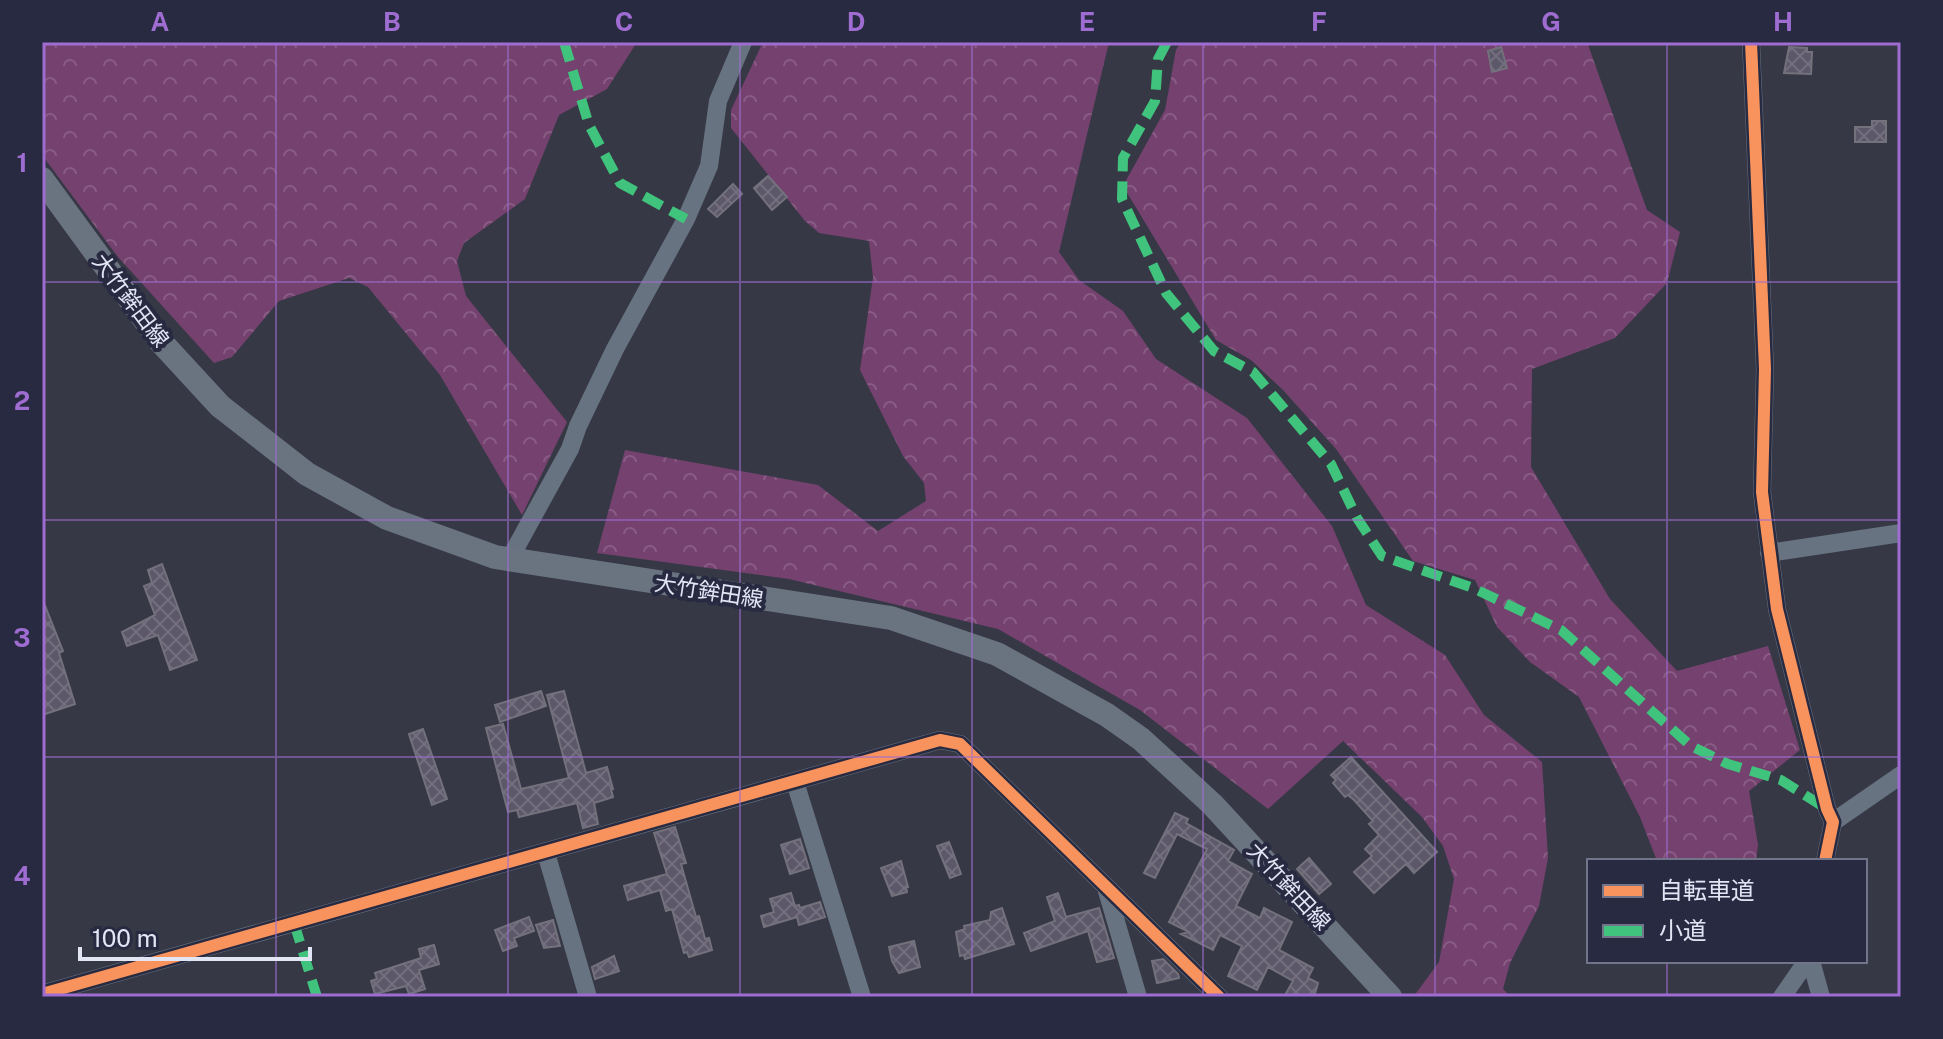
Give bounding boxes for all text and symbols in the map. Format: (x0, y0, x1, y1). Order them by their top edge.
text: A (151, 6, 170, 37)
text: B (383, 6, 401, 37)
text: C (615, 6, 633, 37)
text: D (847, 6, 865, 37)
text: E (1079, 6, 1095, 37)
text: F (1311, 6, 1327, 37)
text: G (1541, 6, 1561, 37)
text: H (1773, 6, 1793, 37)
text: 1 (16, 147, 28, 178)
street label: 大竹鉾田線 (88, 248, 174, 352)
text: 2 (14, 385, 30, 416)
street label: 大竹鉾田線 (653, 570, 765, 612)
text: 3 (13, 622, 31, 653)
street label: 大竹鉾田線 (1242, 837, 1336, 935)
legend (1587, 859, 1867, 963)
text: 4 (13, 860, 31, 891)
text: 自転車道 (1659, 876, 1755, 904)
scale bar (80, 911, 310, 961)
text: 小道 (1659, 916, 1707, 944)
text: 100 m (92, 924, 158, 952)

